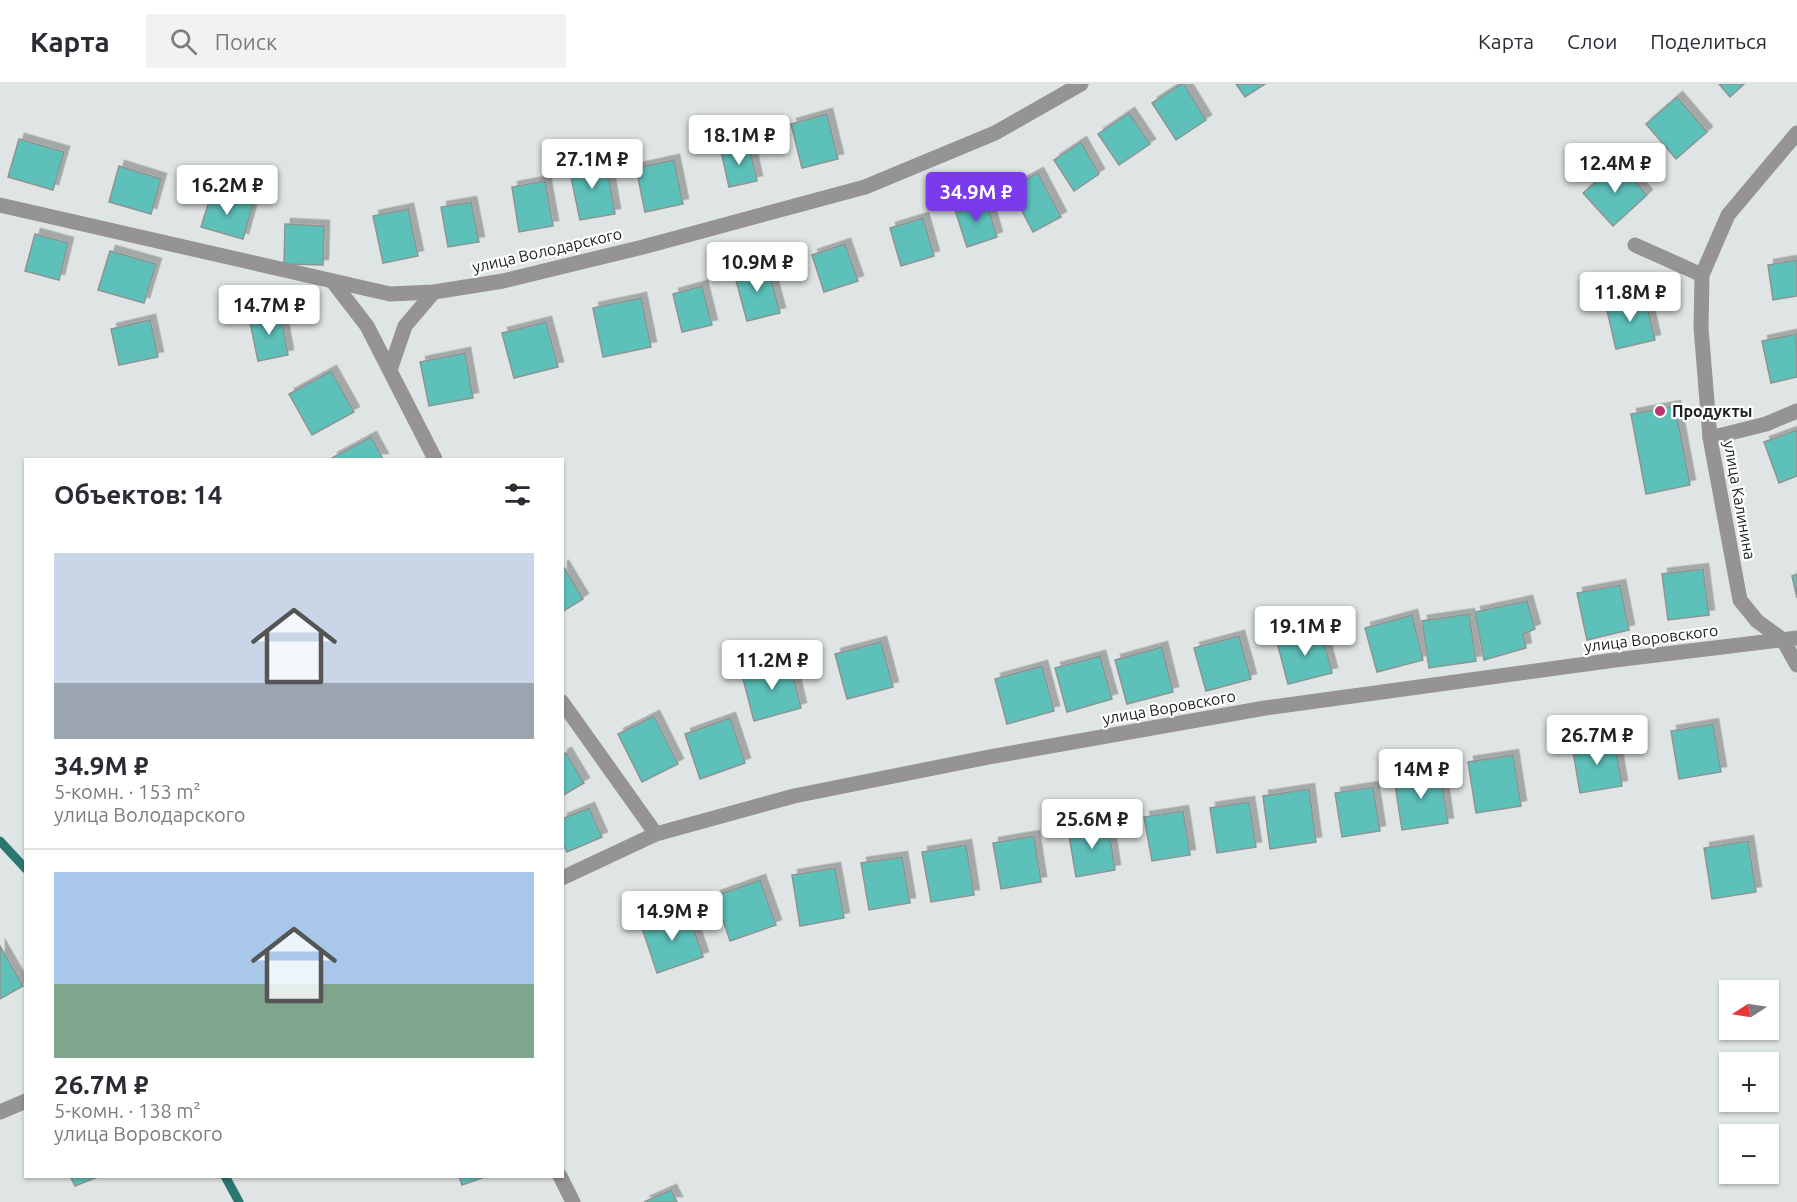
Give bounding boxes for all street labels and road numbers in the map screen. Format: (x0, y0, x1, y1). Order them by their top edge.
street label: улица Володарского (470, 224, 624, 276)
street label: улица Калинина (1721, 439, 1759, 561)
street label: улица Воровского (1583, 621, 1719, 655)
street label: улица Воровского (1101, 686, 1237, 728)

